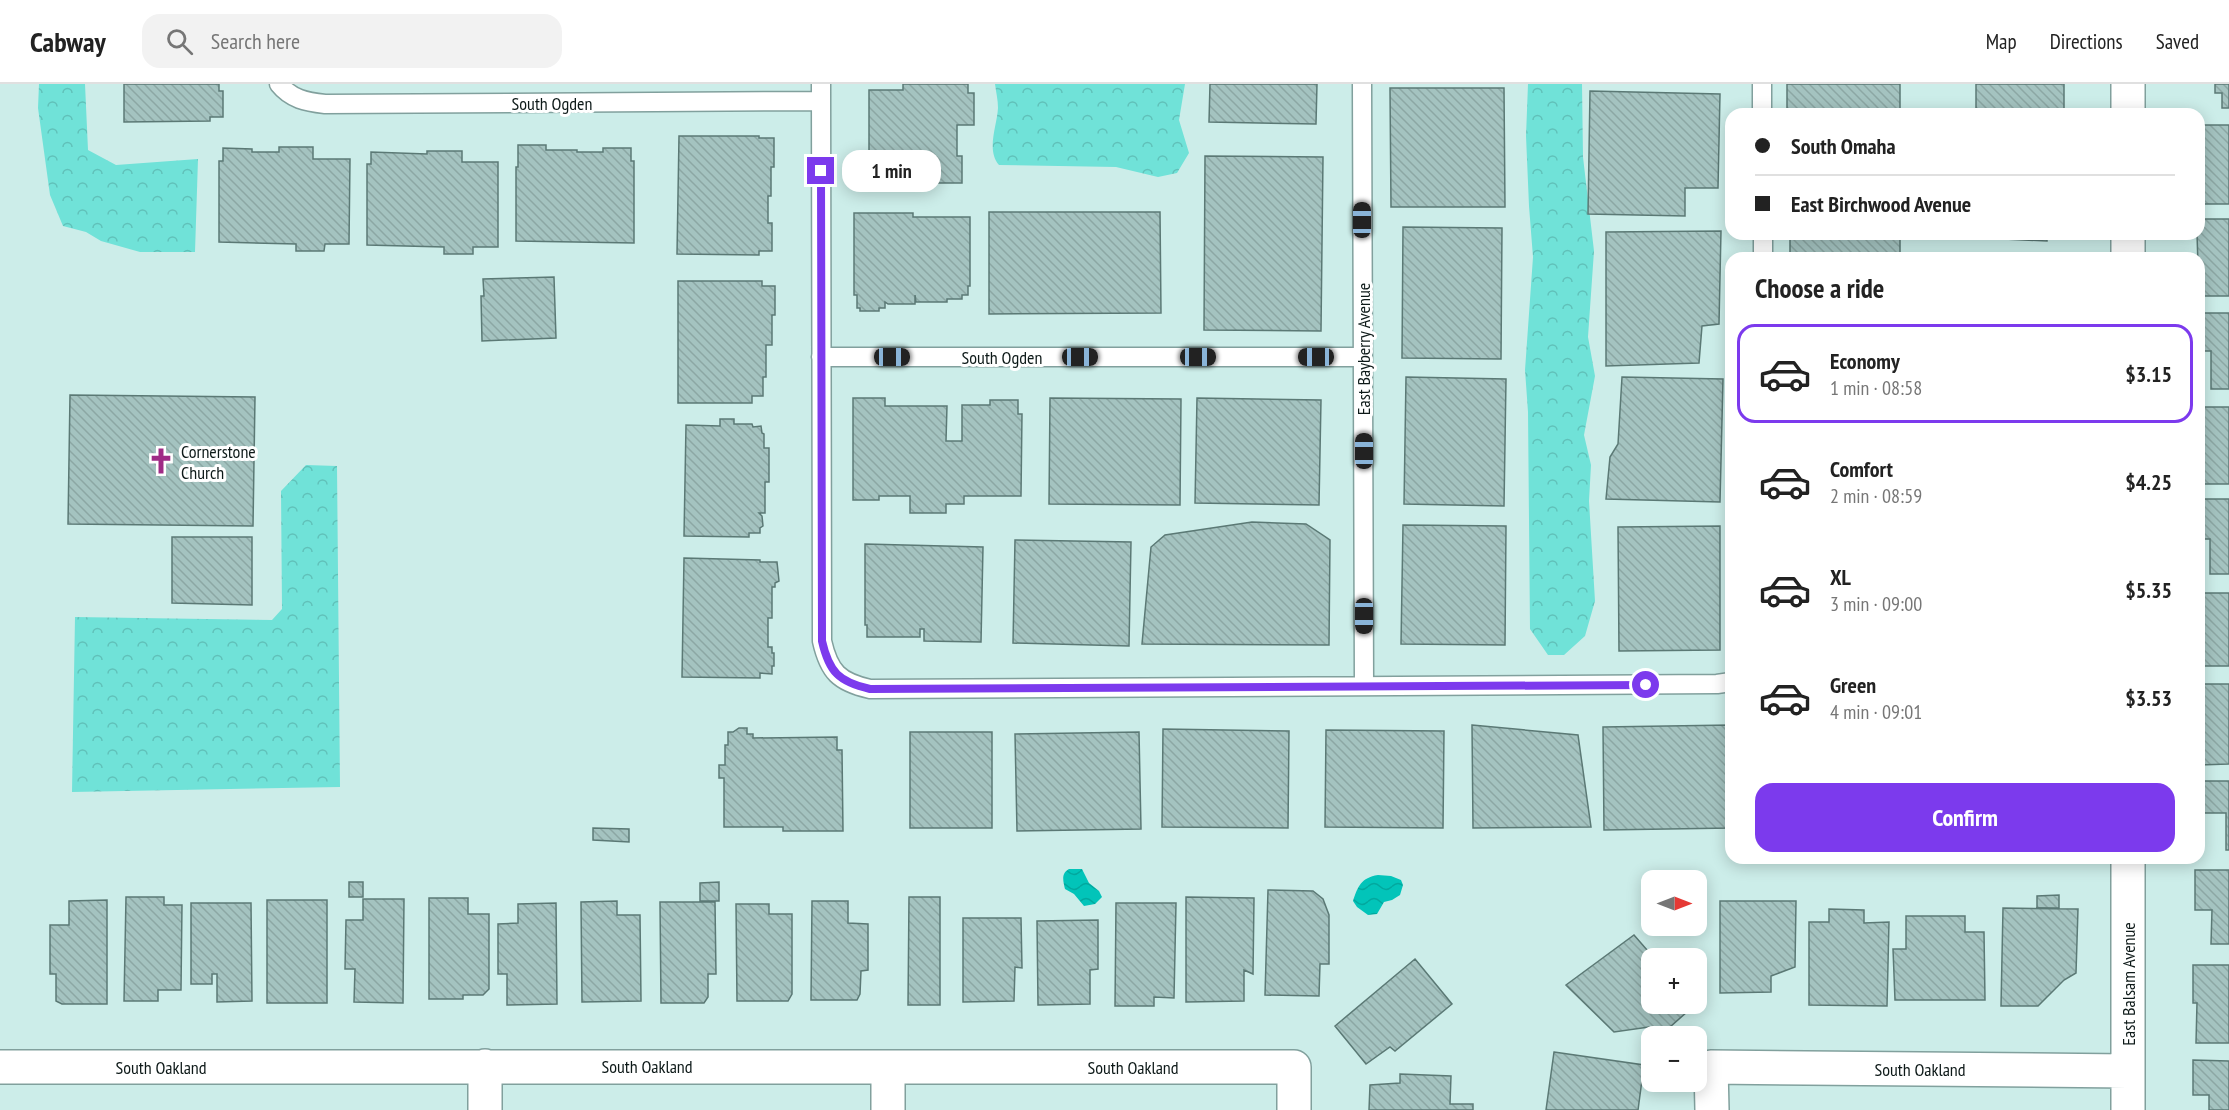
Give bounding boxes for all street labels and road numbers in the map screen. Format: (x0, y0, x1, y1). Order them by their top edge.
street label: South Ogden (512, 92, 592, 115)
street label: East Bayberry Avenue (1352, 283, 1375, 415)
street label: South Ogden (962, 346, 1042, 369)
street label: East Balsam Avenue (2117, 922, 2140, 1046)
street label: South Oakland (601, 1055, 693, 1078)
street label: South Oakland (115, 1056, 207, 1079)
street label: South Oakland (1087, 1056, 1179, 1079)
street label: South Oakland (1874, 1058, 1966, 1081)

